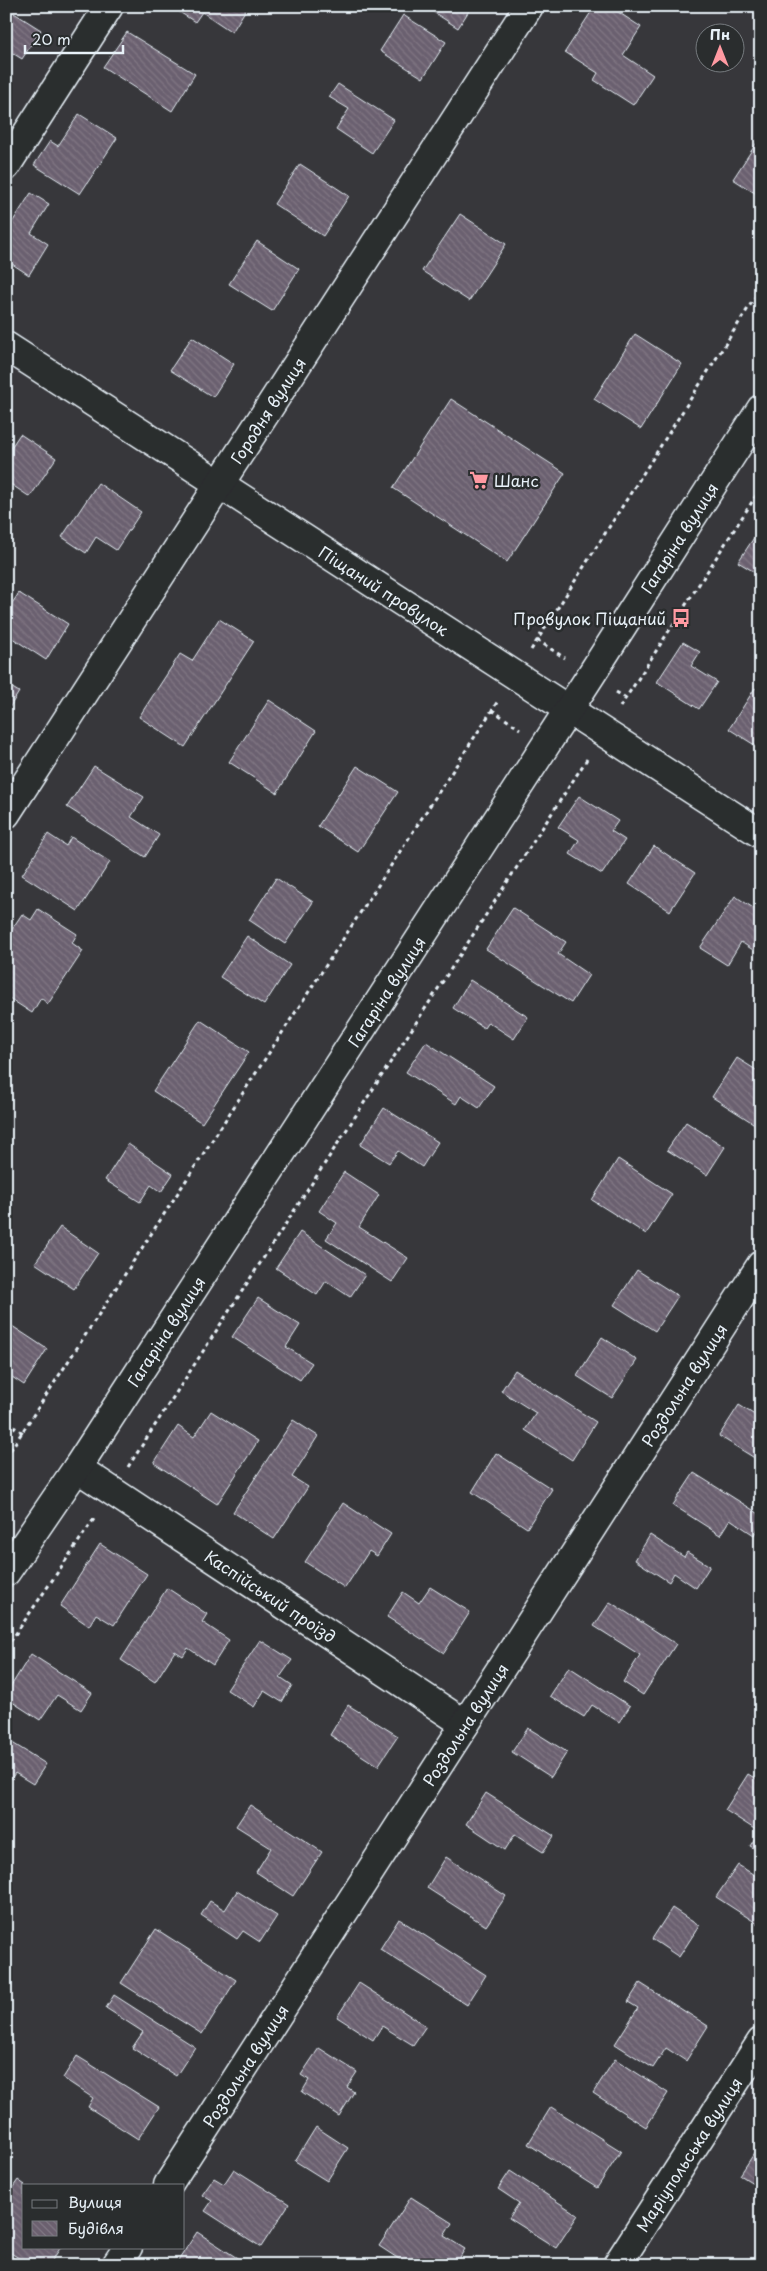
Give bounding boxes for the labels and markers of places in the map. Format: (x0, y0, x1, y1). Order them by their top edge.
place label: Шанс (494, 468, 539, 492)
supermarket icon: Шанс (468, 469, 490, 491)
place label: Провулок Піщаний (513, 606, 666, 630)
bus stop icon: Провулок Піщаний (670, 607, 692, 629)

